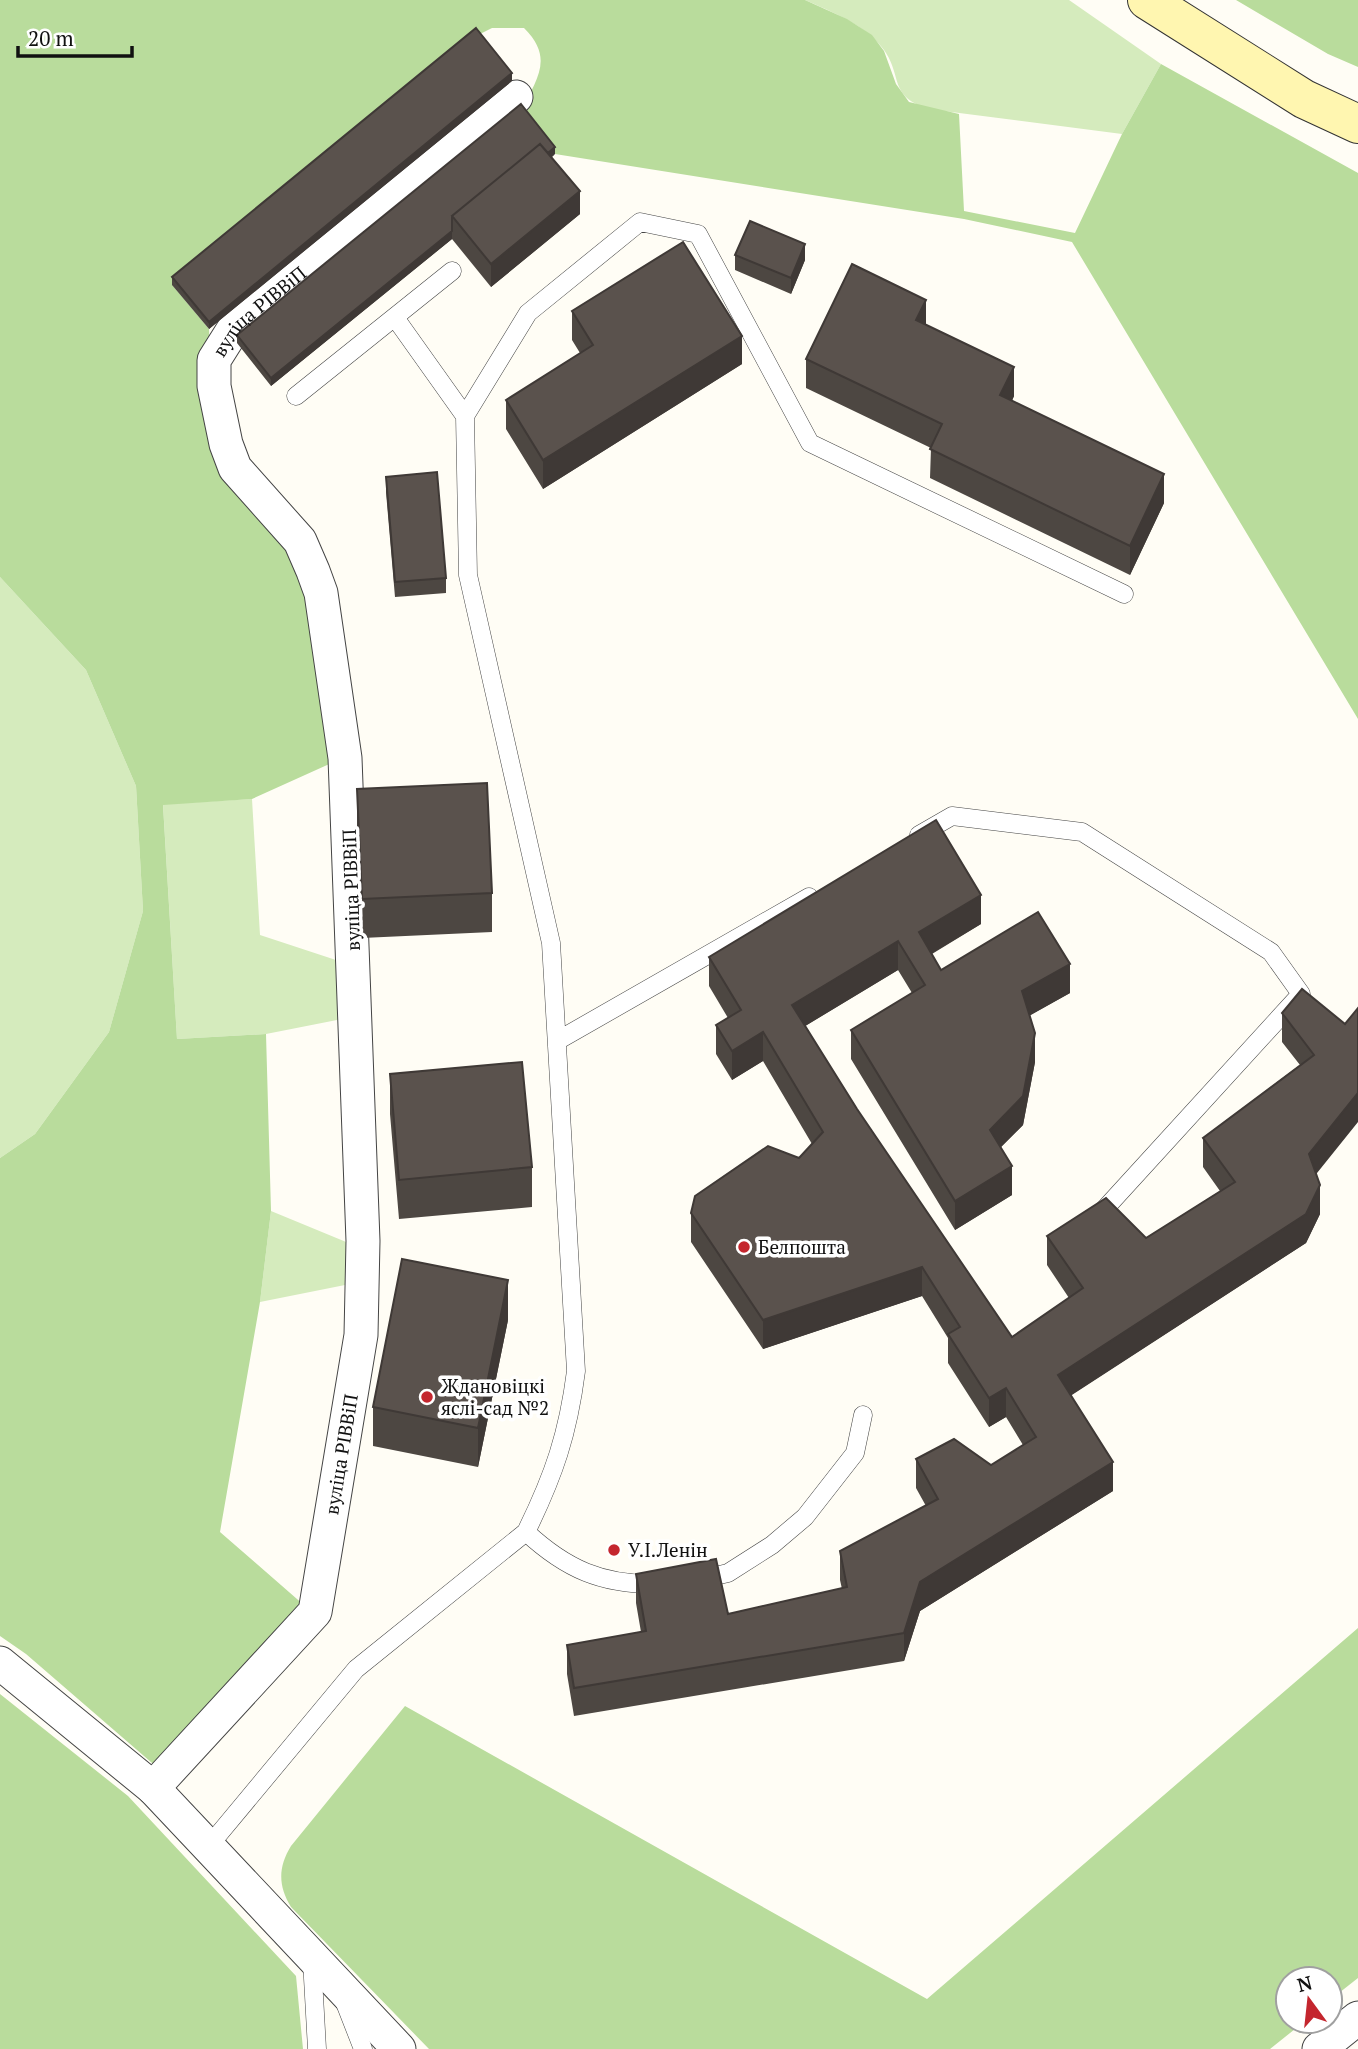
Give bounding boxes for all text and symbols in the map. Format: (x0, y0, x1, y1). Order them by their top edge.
scale bar (18, 14, 131, 58)
text: 20 m (28, 24, 74, 52)
street label: вуліца РІВВіП (206, 260, 311, 361)
street label: вуліца РІВВіП (336, 828, 365, 951)
place label: Белпошта (758, 1234, 846, 1259)
marker: Белпошта (736, 1239, 752, 1255)
place label: Ждановіцкі яслі-сад №2 (441, 1373, 549, 1420)
marker: Ждановіцкі яслі-сад №2 (419, 1389, 435, 1405)
street label: вуліца РІВВіП (318, 1392, 363, 1516)
place label: У.І.Ленін (628, 1537, 708, 1562)
marker: У.І.Ленін (606, 1542, 622, 1558)
north arrow (1274, 1965, 1344, 2035)
text: N (1294, 1969, 1315, 1997)

